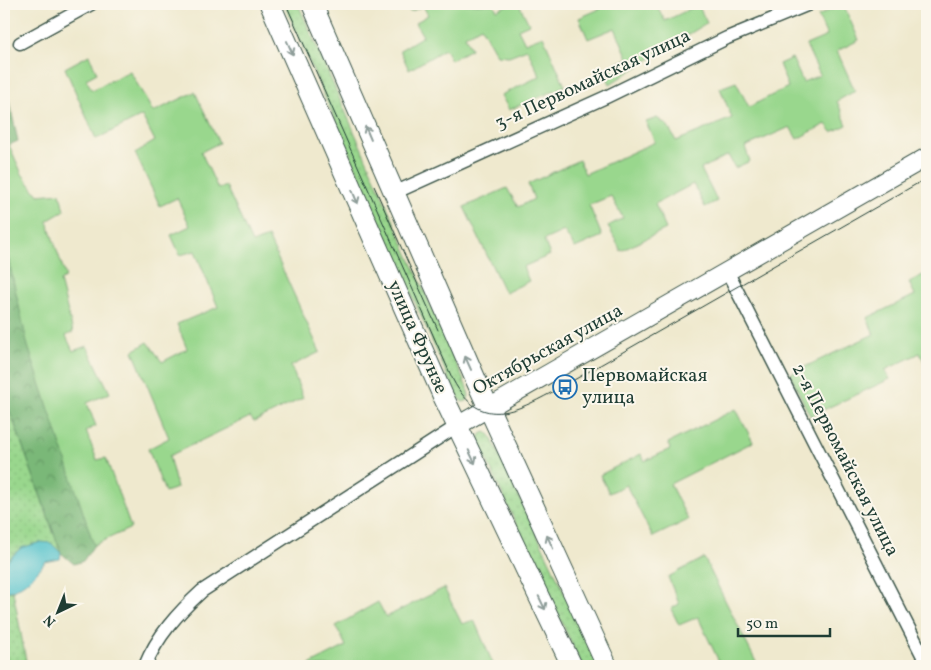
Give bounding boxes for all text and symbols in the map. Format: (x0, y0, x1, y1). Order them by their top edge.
street label: 3-я Первомайская улица (491, 23, 695, 137)
one-way arrow (285, 40, 295, 55)
one-way arrow (363, 126, 372, 141)
one-way arrow (350, 189, 360, 204)
street label: улица Фрунзе (380, 276, 454, 398)
street label: Октябрьская улица (468, 298, 628, 402)
one-way arrow (463, 356, 473, 371)
street label: 2-я Первомайская улица (785, 359, 905, 561)
place label: Первомайская улица (582, 363, 708, 411)
bus stop icon: Первомайская улица (552, 374, 578, 400)
one-way arrow (468, 449, 477, 464)
one-way arrow (545, 535, 555, 550)
north arrow (32, 588, 82, 638)
one-way arrow (537, 596, 547, 611)
scale bar (738, 605, 831, 637)
text: N (40, 610, 60, 631)
text: 50 m (746, 614, 778, 635)

